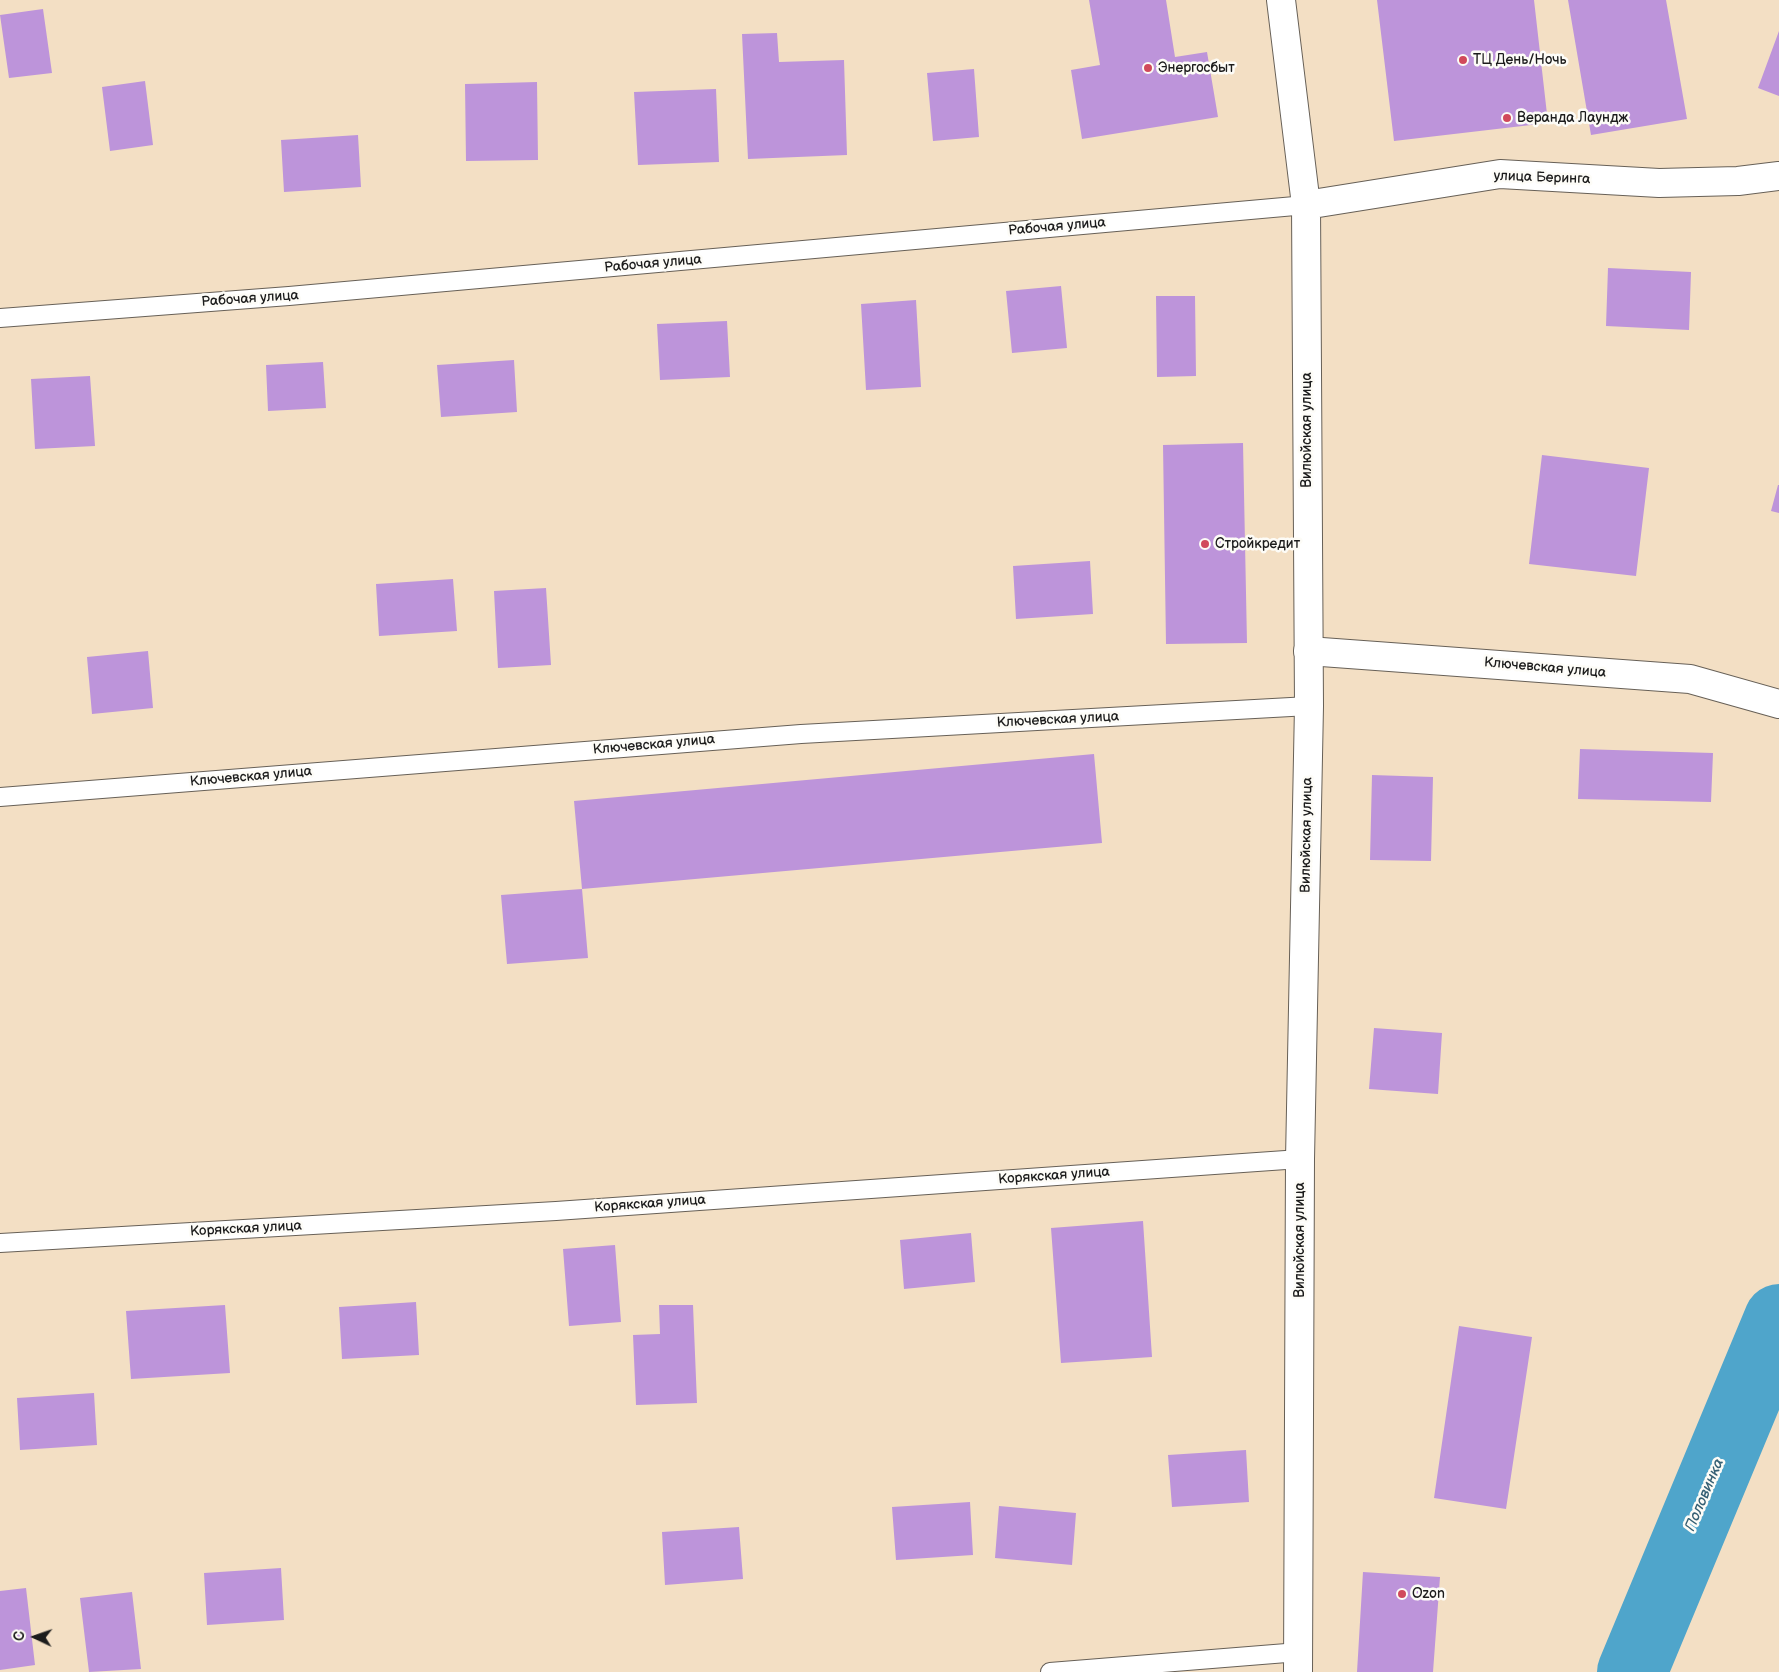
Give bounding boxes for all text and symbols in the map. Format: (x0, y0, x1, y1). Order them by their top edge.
place label: ТЦ День/Ночь (1473, 52, 1566, 68)
marker: ТЦ День/Ночь (1457, 54, 1469, 66)
place label: Энергосбыт (1158, 60, 1235, 76)
marker: Энергосбыт (1142, 62, 1154, 74)
place label: Веранда Лаундж (1517, 110, 1628, 126)
marker: Веранда Лаундж (1501, 112, 1513, 124)
street label: улица Беринга (1493, 168, 1591, 188)
street label: Рабочая улица (1008, 214, 1106, 240)
street label: Рабочая улица (604, 251, 702, 277)
street label: Рабочая улица (201, 287, 299, 311)
street label: Вилюйская улица (1299, 372, 1315, 488)
place label: Стройкредит (1215, 536, 1300, 552)
marker: Стройкредит (1199, 538, 1211, 550)
street label: Ключевская улица (1483, 654, 1607, 682)
street label: Ключевская улица (996, 708, 1120, 732)
street label: Ключевская улица (592, 731, 716, 759)
street label: Ключевская улица (189, 763, 313, 791)
street label: Вилюйская улица (1298, 777, 1316, 893)
street label: Корякская улица (998, 1164, 1110, 1188)
street label: Вилюйская улица (1292, 1182, 1308, 1298)
street label: Корякская улица (594, 1192, 706, 1216)
street label: Корякская улица (190, 1218, 302, 1240)
water label: Половинка (1682, 1456, 1728, 1534)
place label: Ozon (1412, 1586, 1445, 1602)
marker: Ozon (1396, 1588, 1408, 1600)
north arrow (10, 1612, 60, 1662)
text: С (11, 1631, 28, 1642)

